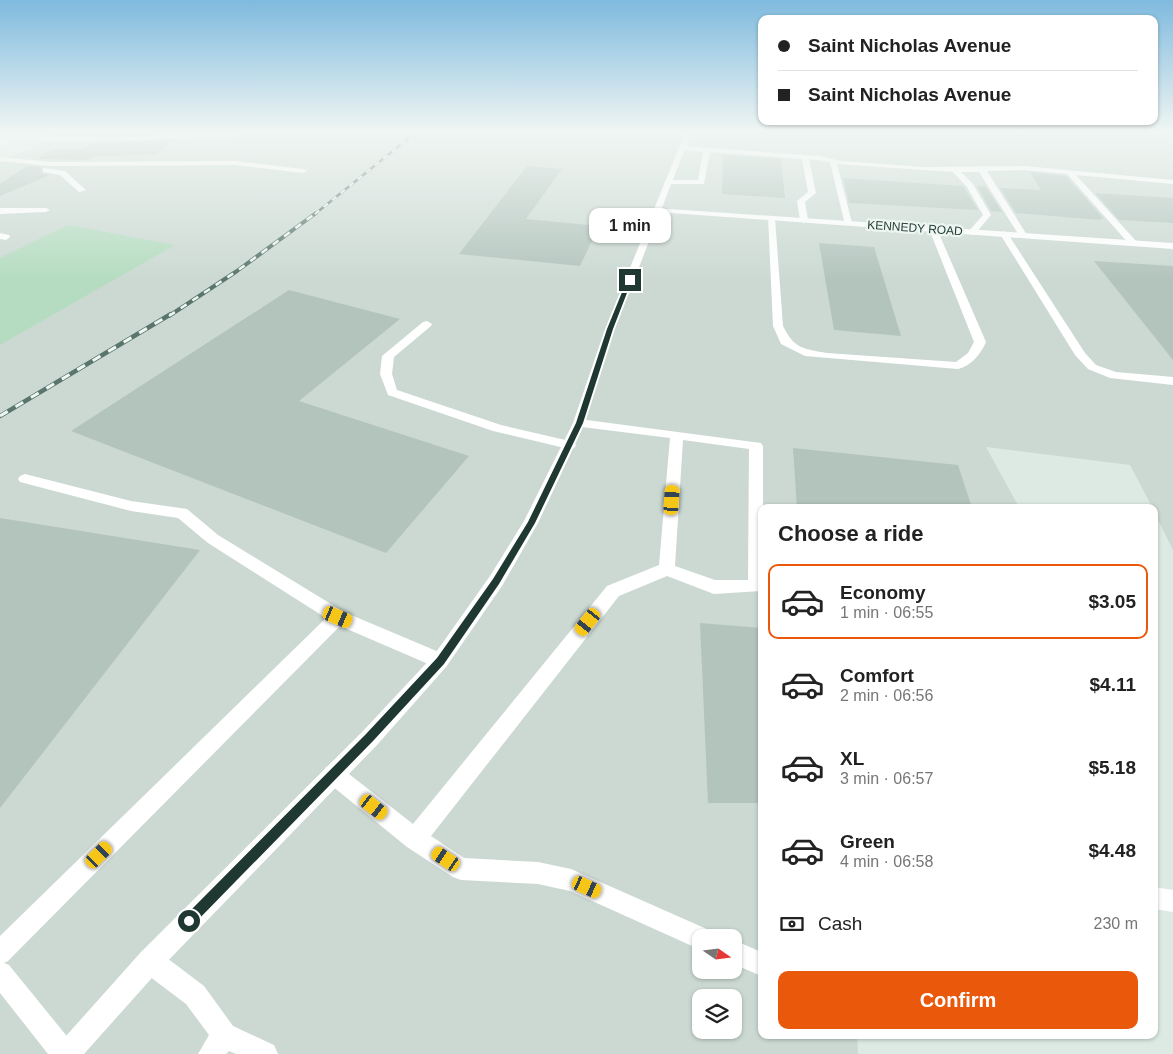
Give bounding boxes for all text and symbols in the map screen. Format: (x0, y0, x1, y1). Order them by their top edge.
text: Saint Nicholas Avenue (808, 35, 1011, 56)
text: Saint Nicholas Avenue (808, 84, 1011, 105)
callout: 1 min (589, 208, 671, 242)
text: 1 min (609, 217, 651, 234)
street label: KENNEDY ROAD (867, 218, 964, 238)
route end (619, 269, 641, 291)
car (663, 485, 680, 515)
text: Choose a ride (778, 521, 923, 546)
icon: car (780, 579, 825, 624)
text: Economy (840, 582, 926, 603)
text: $3.05 (1088, 591, 1136, 612)
car (321, 604, 354, 630)
text: 1 min · 06:55 (840, 604, 933, 621)
car (572, 606, 603, 638)
icon: car (780, 662, 825, 707)
text: Comfort (840, 665, 914, 686)
text: $4.11 (1090, 674, 1136, 695)
text: 2 min · 06:56 (840, 687, 933, 704)
icon: car (780, 745, 825, 790)
text: XL (840, 748, 864, 769)
text: $5.18 (1088, 757, 1136, 778)
text: 3 min · 06:57 (840, 770, 933, 787)
car (357, 792, 390, 822)
icon: car (780, 828, 825, 873)
text: Green (840, 831, 895, 852)
car (83, 839, 114, 871)
text: $4.48 (1088, 840, 1136, 861)
car (429, 844, 462, 874)
text: 4 min · 06:58 (840, 853, 933, 870)
car (570, 874, 603, 900)
route start (178, 910, 200, 932)
icon: cash (778, 910, 806, 938)
text: Cash (818, 913, 862, 934)
text: 230 m (1094, 915, 1138, 932)
north arrow (692, 929, 742, 979)
map controls (692, 929, 742, 1039)
button: Confirm (778, 971, 1138, 1029)
button: layers (692, 989, 742, 1039)

